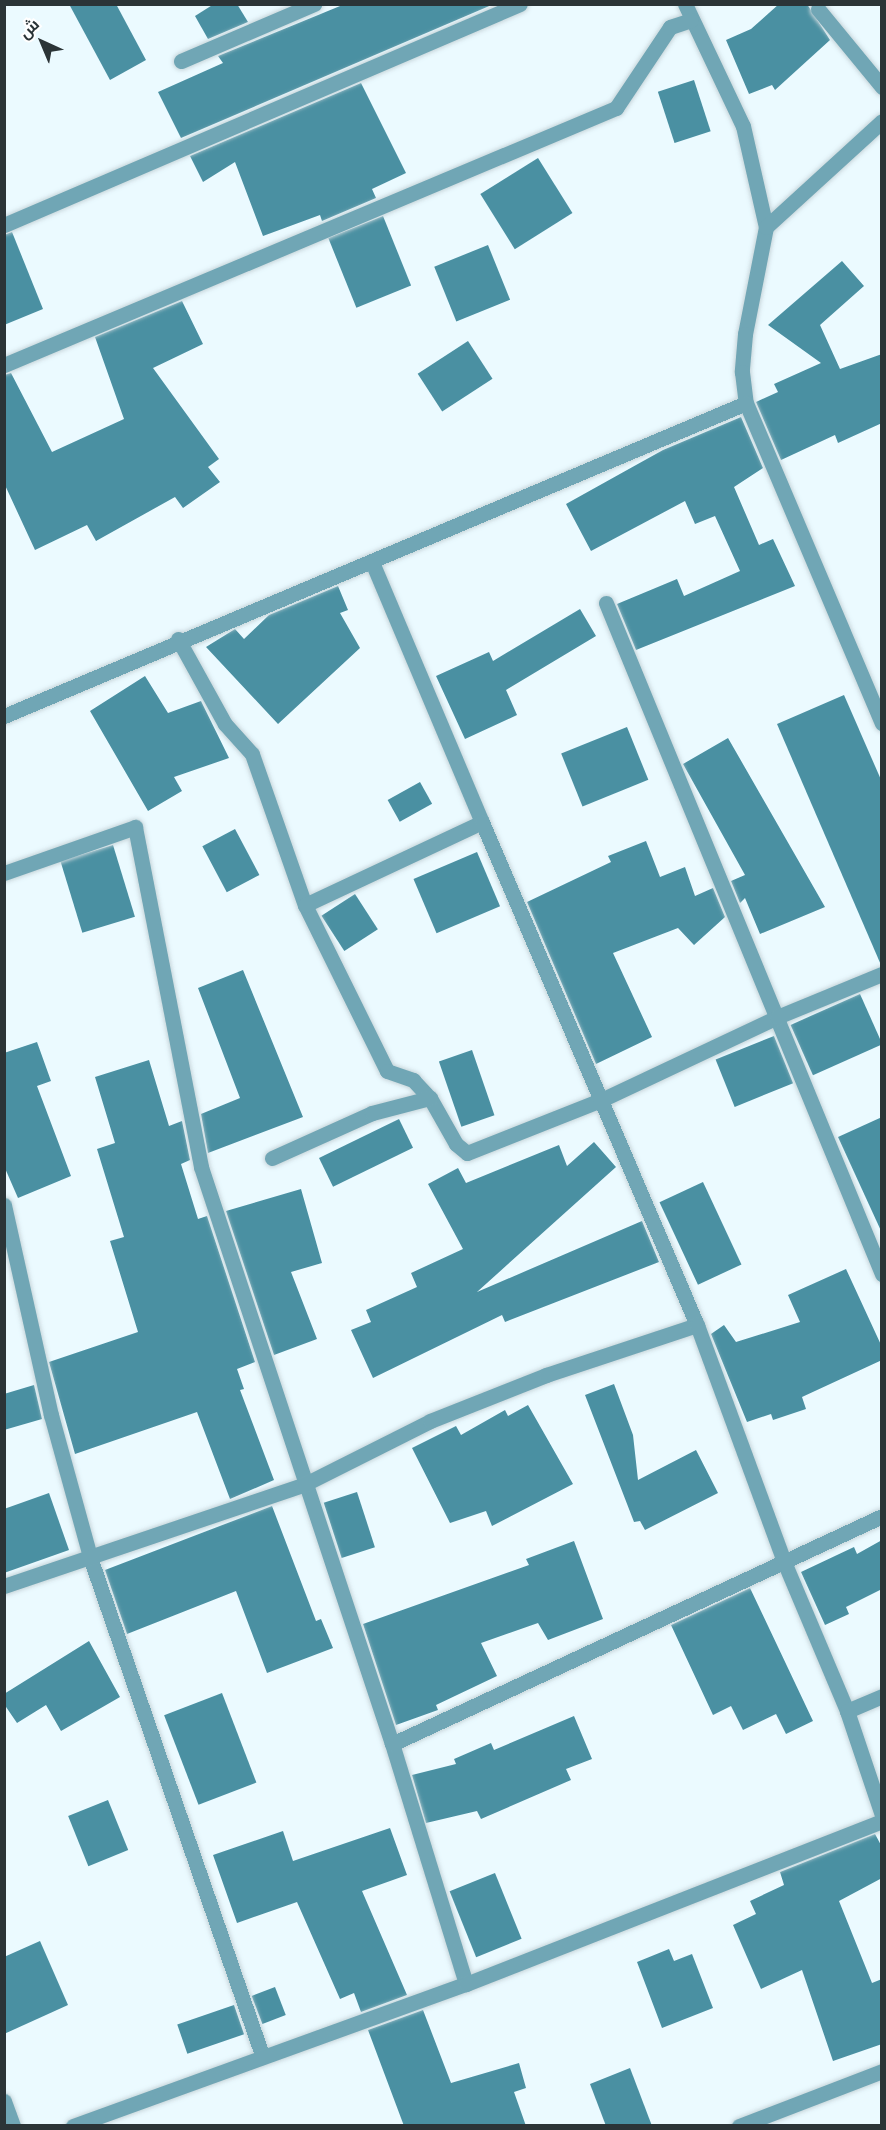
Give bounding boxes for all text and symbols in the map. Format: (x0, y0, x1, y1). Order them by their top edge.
north arrow (12, 12, 72, 72)
text: ش (15, 15, 43, 43)

